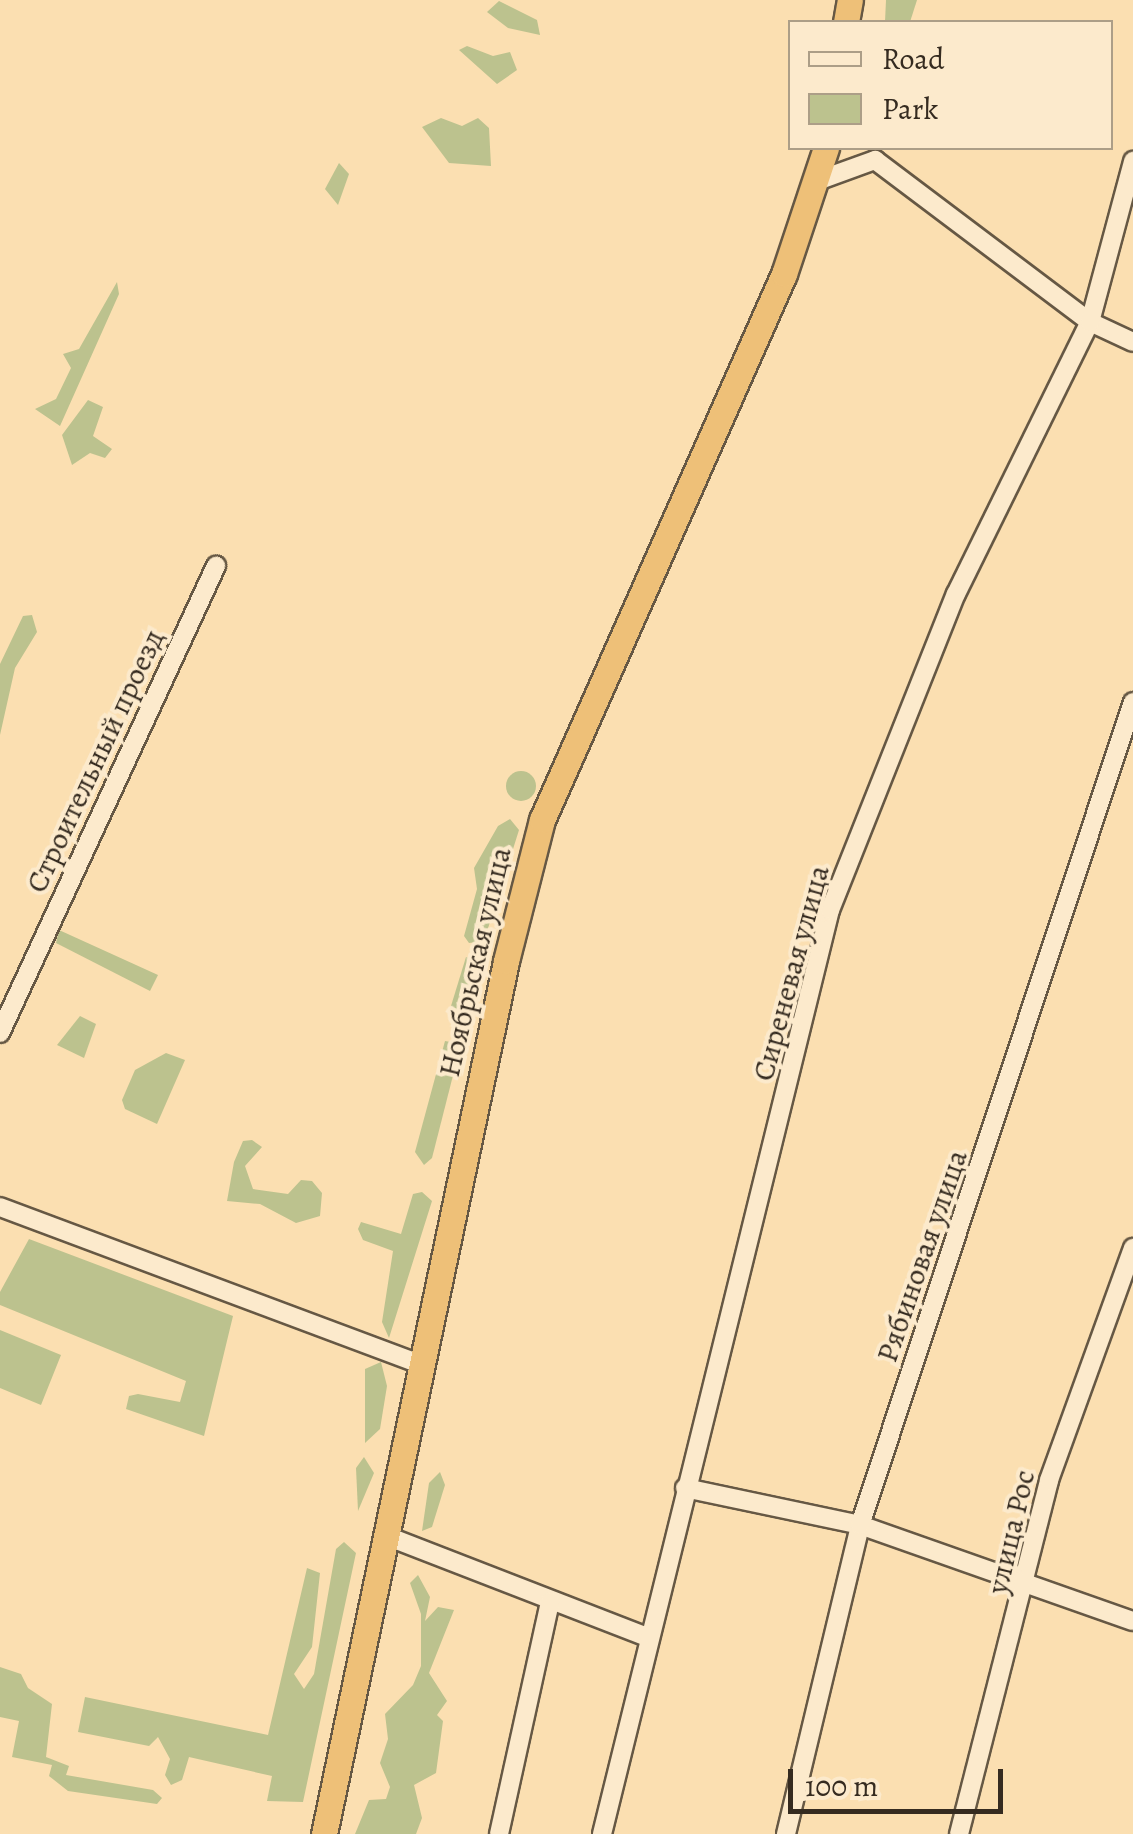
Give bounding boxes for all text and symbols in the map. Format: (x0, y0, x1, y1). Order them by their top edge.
legend (788, 20, 1113, 150)
text: Road (882, 39, 944, 79)
text: Park (882, 89, 938, 129)
street label: Строительный проезд (18, 624, 172, 898)
street label: Ноябрьская улица (431, 844, 519, 1080)
street label: Сиреневая улица (745, 861, 837, 1085)
street label: Рябиновая улица (869, 1145, 975, 1367)
street label: улица Рос (979, 1467, 1043, 1597)
scale bar (793, 1749, 1008, 1811)
text: 100 m (805, 1766, 878, 1806)

